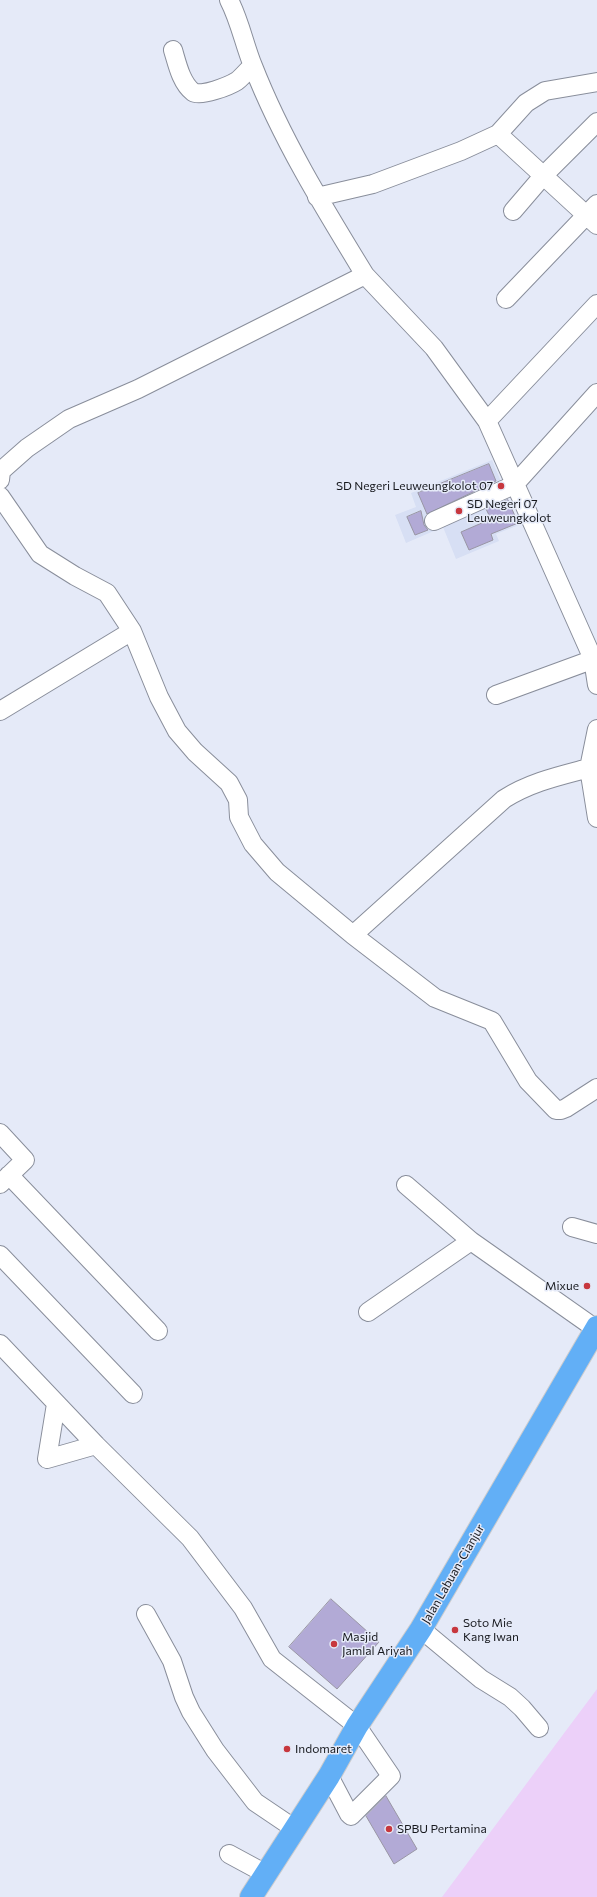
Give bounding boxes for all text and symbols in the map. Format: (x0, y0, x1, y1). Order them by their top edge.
place label: SD Negeri Leuweungkolot 07 (336, 479, 493, 493)
marker: SD Negeri Leuweungkolot 07 (496, 481, 506, 491)
place label: SD Negeri 07 Leuweungkolot (467, 497, 551, 525)
marker: SD Negeri 07 Leuweungkolot (454, 506, 464, 516)
place label: Mixue (545, 1279, 579, 1293)
marker: Mixue (582, 1281, 592, 1291)
street label: Jalan Labuan-Cianjur (419, 1522, 487, 1626)
place label: Soto Mie Kang Iwan (463, 1616, 519, 1644)
marker: Soto Mie Kang Iwan (450, 1625, 460, 1635)
place label: Masjid Jamlal Ariyah (342, 1630, 412, 1658)
marker: Masjid Jamlal Ariyah (329, 1639, 339, 1649)
place label: Indomaret (295, 1742, 352, 1756)
marker: Indomaret (282, 1744, 292, 1754)
place label: SPBU Pertamina (397, 1822, 487, 1836)
marker: SPBU Pertamina (384, 1824, 394, 1834)

